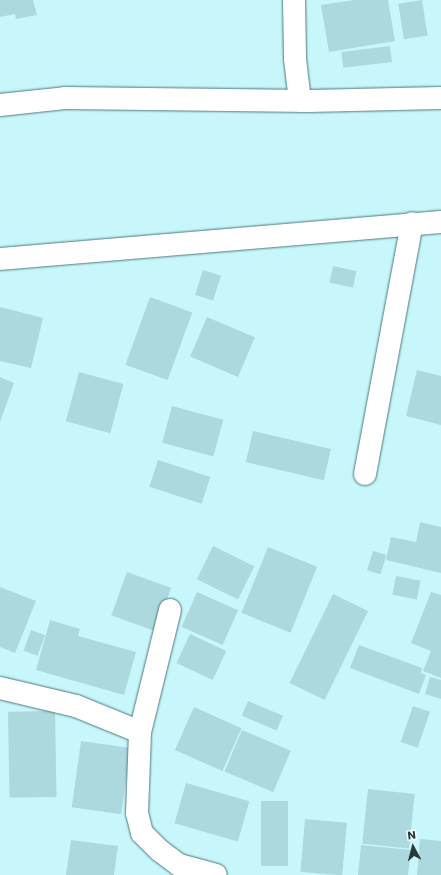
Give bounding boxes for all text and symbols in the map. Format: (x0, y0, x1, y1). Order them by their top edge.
north arrow (393, 827, 433, 867)
text: N (406, 827, 417, 844)

